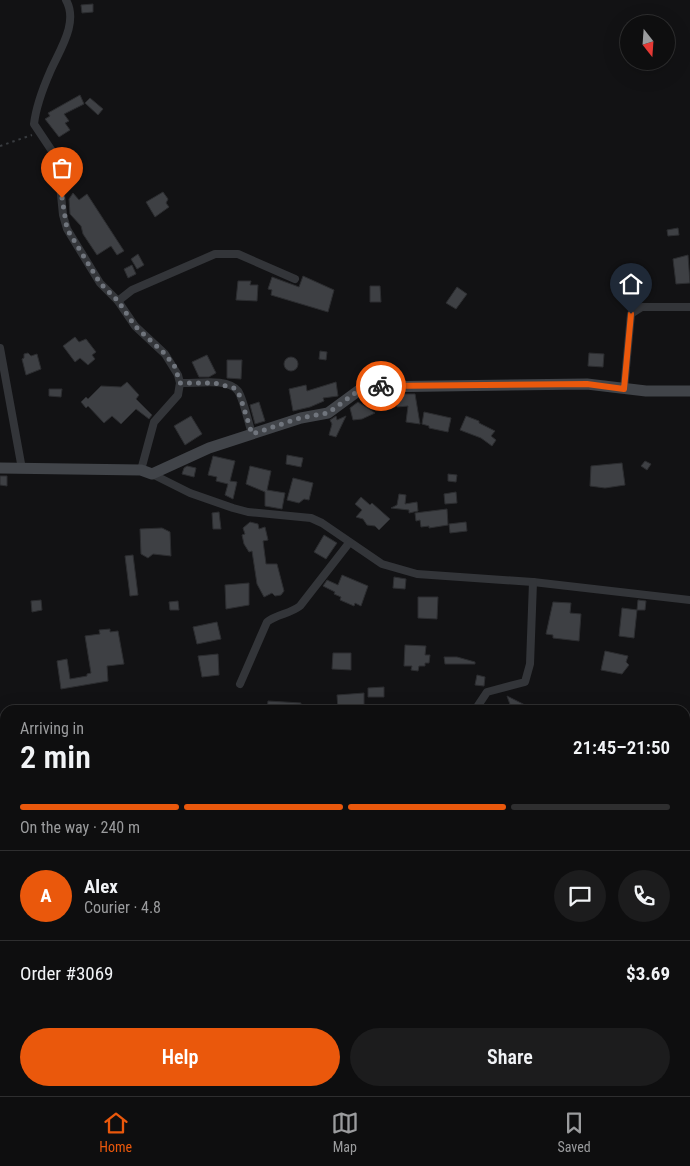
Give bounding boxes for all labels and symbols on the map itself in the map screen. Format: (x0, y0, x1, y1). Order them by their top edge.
north arrow (620, 15, 675, 70)
pin (41, 147, 83, 198)
pin (610, 263, 652, 314)
courier (356, 361, 406, 411)

